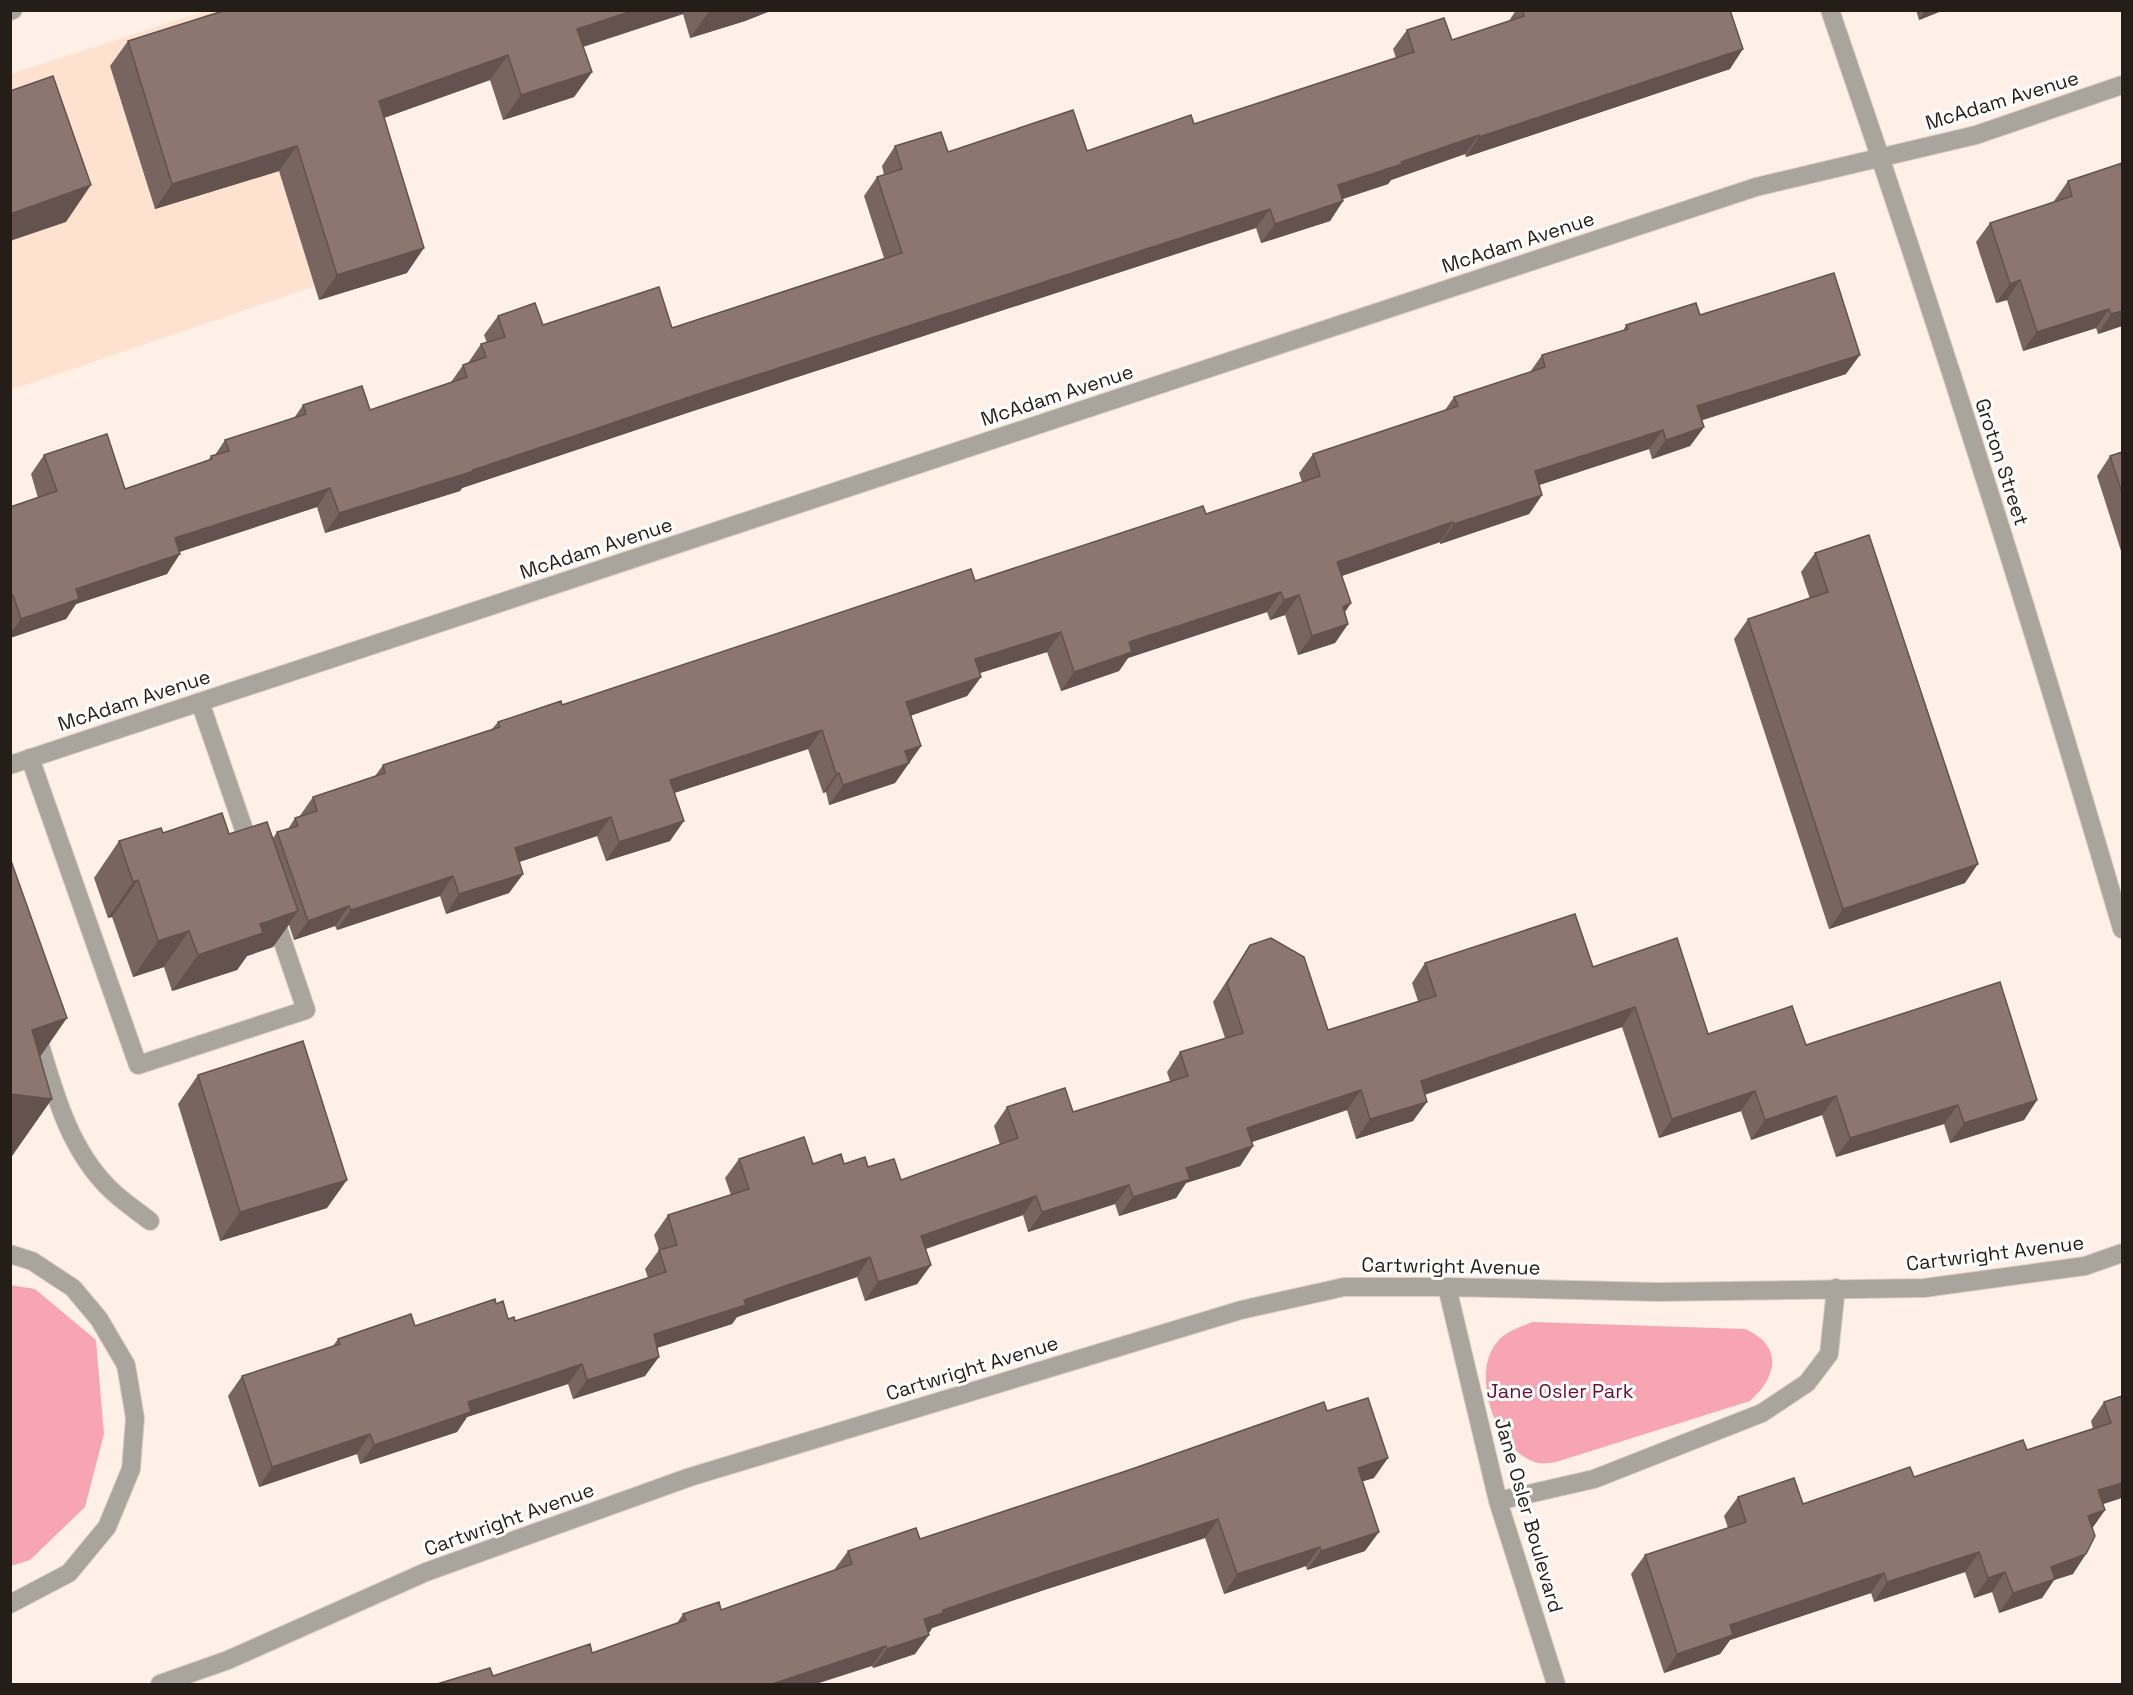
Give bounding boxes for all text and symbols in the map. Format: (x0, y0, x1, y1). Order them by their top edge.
street label: McAdam Avenue (1922, 64, 2082, 136)
street label: McAdam Avenue (1438, 205, 1598, 279)
street label: McAdam Avenue (977, 358, 1137, 432)
street label: Groton Street (1969, 395, 2035, 529)
street label: McAdam Avenue (516, 511, 676, 585)
street label: McAdam Avenue (54, 663, 214, 737)
street label: Cartwright Avenue (1905, 1229, 2085, 1277)
street label: Cartwright Avenue (1361, 1251, 1541, 1281)
street label: Cartwright Avenue (883, 1329, 1061, 1407)
park label: Jane Osler Park (1486, 1378, 1634, 1404)
street label: Jane Osler Boulevard (1489, 1415, 1569, 1615)
street label: Cartwright Avenue (420, 1476, 598, 1562)

